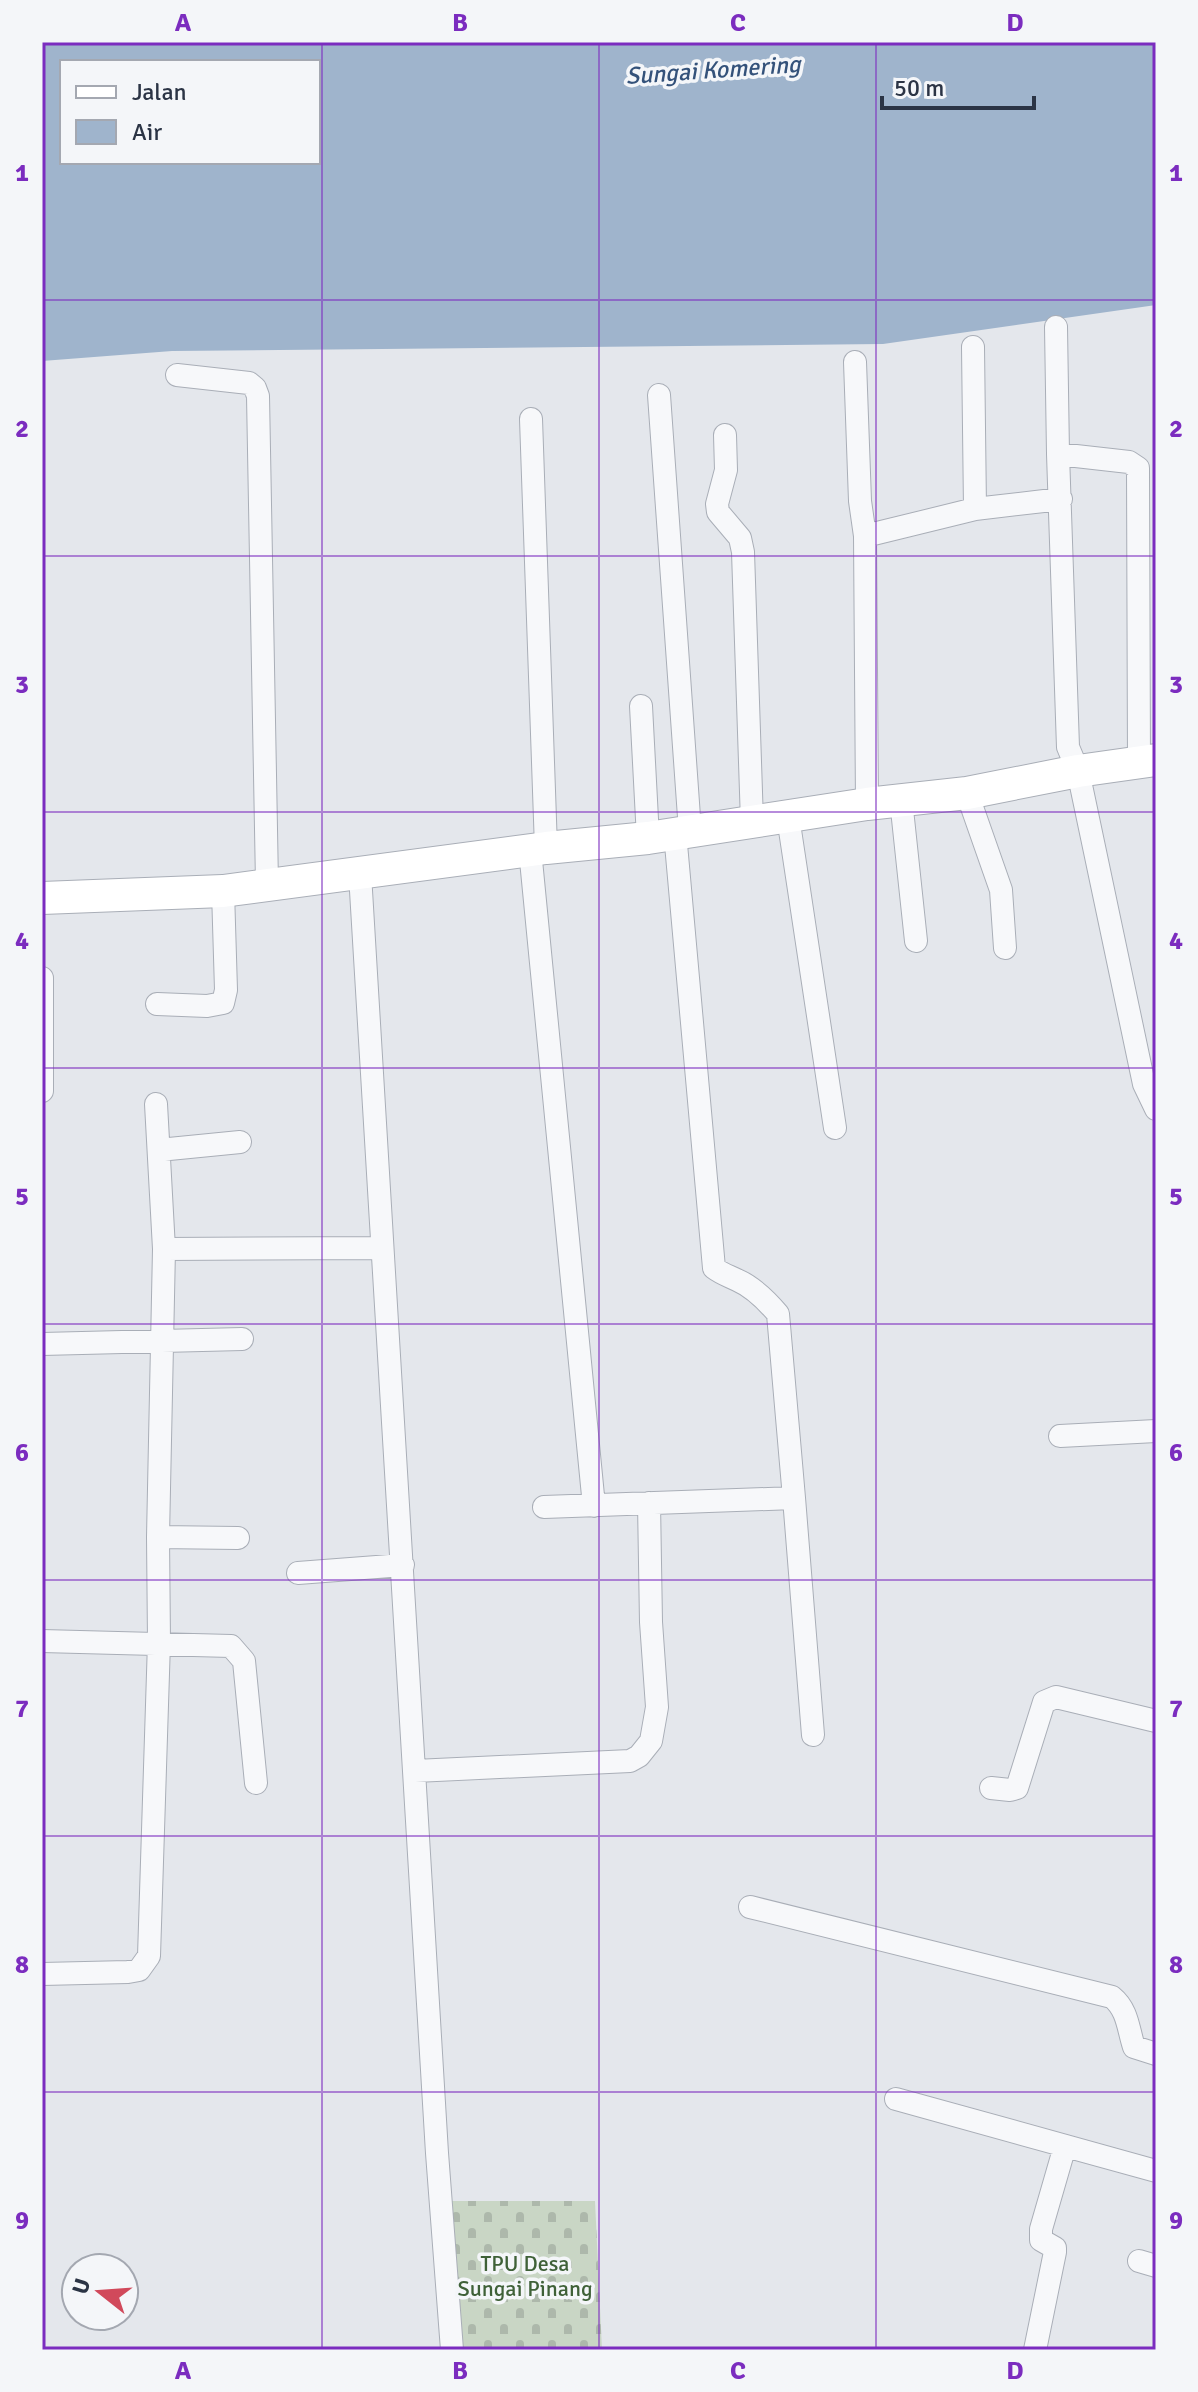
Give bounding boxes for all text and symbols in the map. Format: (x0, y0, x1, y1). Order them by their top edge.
text: A (175, 7, 192, 39)
text: B (452, 7, 468, 39)
text: C (730, 7, 746, 39)
text: D (1006, 7, 1024, 39)
water label: Sungai Komering (625, 49, 804, 91)
legend (60, 60, 320, 164)
scale bar (882, 60, 1034, 110)
text: 50 m (894, 73, 944, 103)
text: Jalan (132, 77, 187, 107)
text: Air (132, 117, 162, 147)
text: 1 (15, 157, 29, 189)
text: 1 (1169, 157, 1183, 189)
text: 2 (15, 413, 29, 445)
text: 2 (1169, 413, 1183, 445)
text: 3 (15, 669, 29, 701)
text: 3 (1169, 669, 1183, 701)
text: 4 (15, 925, 29, 957)
text: 4 (1169, 925, 1183, 957)
text: 5 (15, 1181, 29, 1213)
text: 5 (1169, 1181, 1183, 1213)
text: 6 (15, 1437, 29, 1469)
text: 6 (1169, 1437, 1183, 1469)
text: 7 (15, 1693, 29, 1725)
text: 7 (1169, 1693, 1183, 1725)
text: 8 (15, 1949, 29, 1981)
text: 8 (1169, 1949, 1183, 1981)
text: 9 (15, 2205, 29, 2237)
text: 9 (1169, 2205, 1183, 2237)
park label: TPU Desa Sungai Pinang (457, 2250, 593, 2302)
north arrow (60, 2252, 140, 2332)
text: U (66, 2275, 96, 2297)
text: A (175, 2355, 192, 2387)
text: B (452, 2355, 468, 2387)
text: C (730, 2355, 746, 2387)
text: D (1006, 2355, 1024, 2387)

